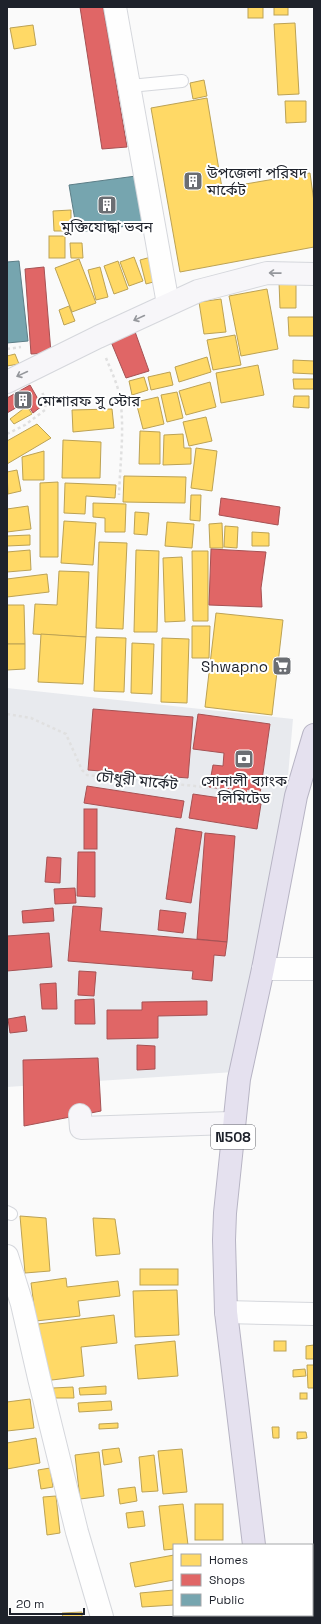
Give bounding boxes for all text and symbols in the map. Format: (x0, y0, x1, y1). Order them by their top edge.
place label: উপজেলা পরিষদ মার্কেট (206, 163, 308, 199)
building icon: উপজেলা পরিষদ মার্কেট (182, 170, 204, 192)
building icon: মুক্তিযোদ্ধা ভবন (96, 194, 118, 216)
place label: মুক্তিযোদ্ধা ভবন (60, 217, 154, 236)
one-way arrow (269, 269, 282, 277)
one-way arrow (133, 315, 145, 322)
one-way arrow (17, 371, 29, 378)
building icon: মোশারফ সু স্টোর (12, 389, 34, 411)
place label: মোশারফ সু স্টোর (37, 391, 141, 410)
supermarket icon: Shwapno (271, 655, 293, 677)
place label: Shwapno (201, 657, 268, 676)
bank icon: সোনালী ব্যাংক লিমিটেড (233, 748, 255, 770)
street label: চৌধুরী মার্কেট (95, 766, 180, 794)
place label: সোনালী ব্যাংক লিমিটেড (201, 771, 288, 807)
road number: N508 (211, 1125, 255, 1149)
legend (173, 1544, 313, 1616)
text: Homes (209, 1552, 248, 1568)
text: Shops (209, 1572, 245, 1588)
scale bar (10, 1590, 84, 1616)
text: Public (209, 1592, 244, 1608)
text: 20 m (16, 1596, 44, 1612)

